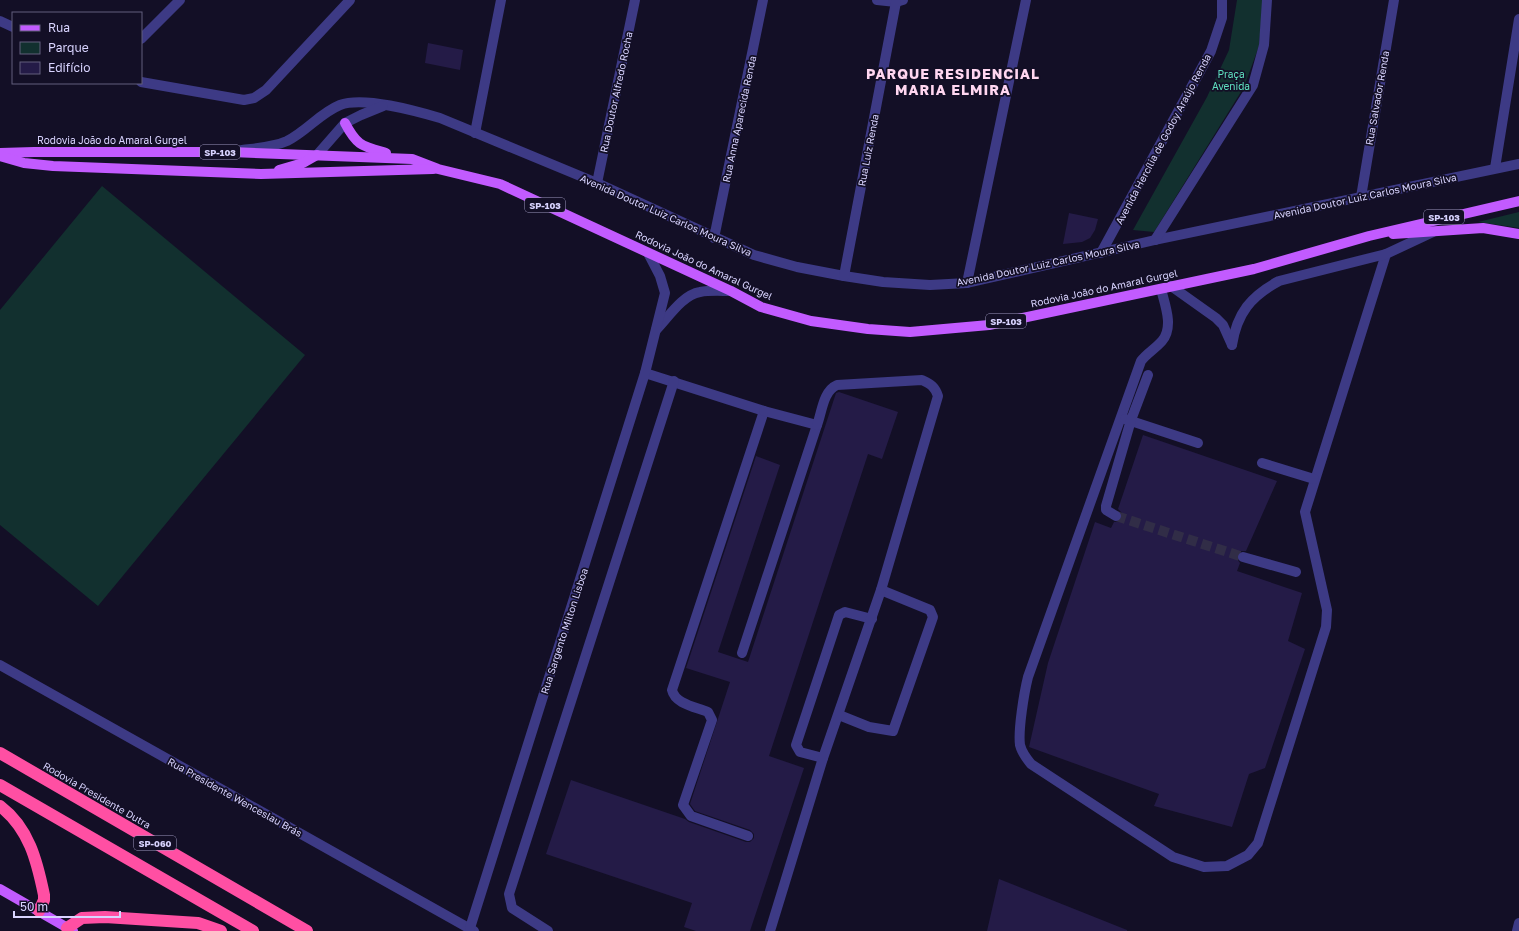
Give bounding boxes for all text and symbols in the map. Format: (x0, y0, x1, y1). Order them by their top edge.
legend (12, 12, 142, 84)
text: Rua (48, 20, 70, 35)
street label: Rua Doutor Alfredo Rocha (597, 30, 635, 154)
text: Parque (48, 40, 89, 55)
street label: Rua Salvador Renda (1363, 50, 1391, 146)
street label: Avenida Hercília de Godoy Araújo Renda (1113, 52, 1213, 226)
street label: Rua Anna Aparecida Renda (720, 55, 758, 183)
text: Edifício (48, 60, 90, 75)
district label: PARQUE RESIDENCIAL MARIA ELMIRA (866, 65, 1040, 98)
park label: Praça Avenida (1212, 68, 1250, 92)
street label: Rua Luiz Renda (855, 113, 881, 187)
street label: Rodovia João do Amaral Gurgel (37, 134, 187, 146)
road number: SP-103 (200, 145, 240, 159)
street label: Avenida Doutor Luiz Carlos Moura Silva (1272, 171, 1458, 221)
street label: Avenida Doutor Luiz Carlos Moura Silva (578, 172, 754, 258)
road number: SP-103 (525, 198, 565, 212)
road number: SP-103 (1424, 210, 1464, 224)
street label: Rodovia João do Amaral Gurgel (634, 228, 774, 302)
street label: Avenida Doutor Luiz Carlos Moura Silva (955, 238, 1141, 288)
street label: Rodovia João do Amaral Gurgel (1029, 267, 1179, 309)
road number: SP-103 (986, 314, 1026, 328)
street label: Rua Sargento Milton Lisboa (538, 567, 590, 695)
street label: Rua Presidente Wenceslau Brás (166, 755, 304, 839)
street label: Rodovia Presidente Dutra (41, 759, 153, 831)
road number: SP-060 (134, 836, 176, 850)
scale bar (14, 893, 120, 919)
text: 50 m (20, 899, 48, 914)

